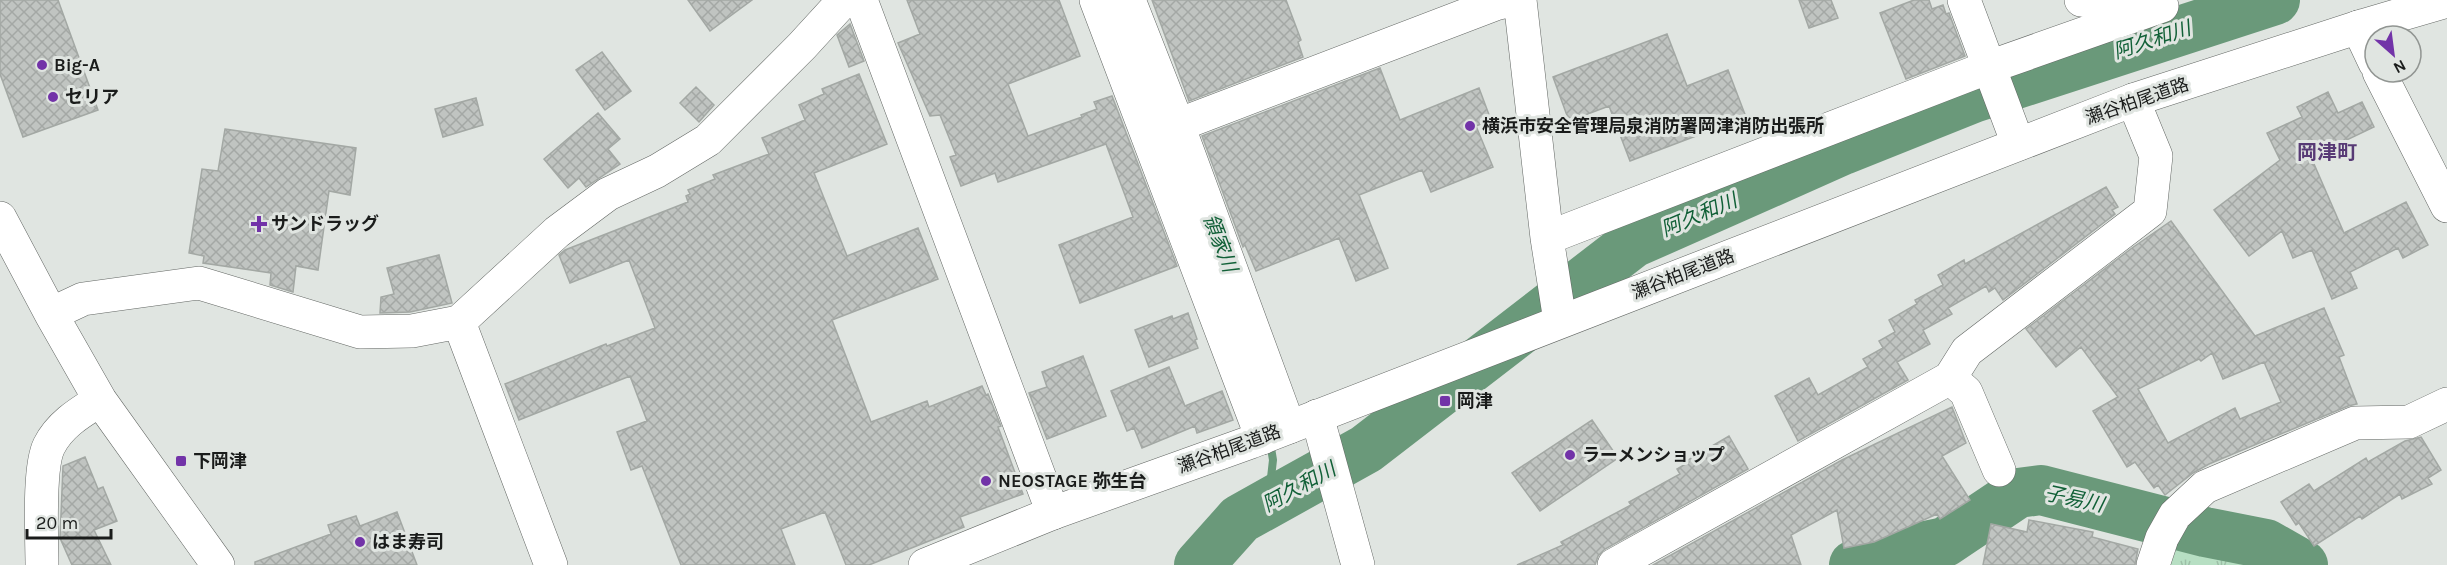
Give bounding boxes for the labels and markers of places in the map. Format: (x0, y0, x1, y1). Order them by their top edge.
place label: Big-A (54, 54, 100, 76)
marker: Big-A (35, 58, 49, 72)
place label: セリア (65, 86, 119, 108)
marker: セリア (46, 90, 60, 104)
place label: 横浜市安全管理局泉消防署岡津消防出張所 (1482, 115, 1824, 137)
marker: 横浜市安全管理局泉消防署岡津消防出張所 (1463, 119, 1477, 133)
place label: サンドラッグ (271, 213, 379, 235)
marker: サンドラッグ (252, 217, 266, 231)
place label: 岡津 (1457, 390, 1493, 412)
marker: 岡津 (1438, 394, 1452, 408)
place label: ラーメンショップ (1582, 444, 1725, 466)
marker: ラーメンショップ (1563, 448, 1577, 462)
place label: 下岡津 (193, 450, 247, 472)
marker: 下岡津 (174, 454, 188, 468)
place label: NEOSTAGE 弥生台 (998, 470, 1147, 492)
marker: NEOSTAGE 弥生台 (979, 474, 993, 488)
place label: はま寿司 (372, 531, 444, 553)
marker: はま寿司 (353, 535, 367, 549)

